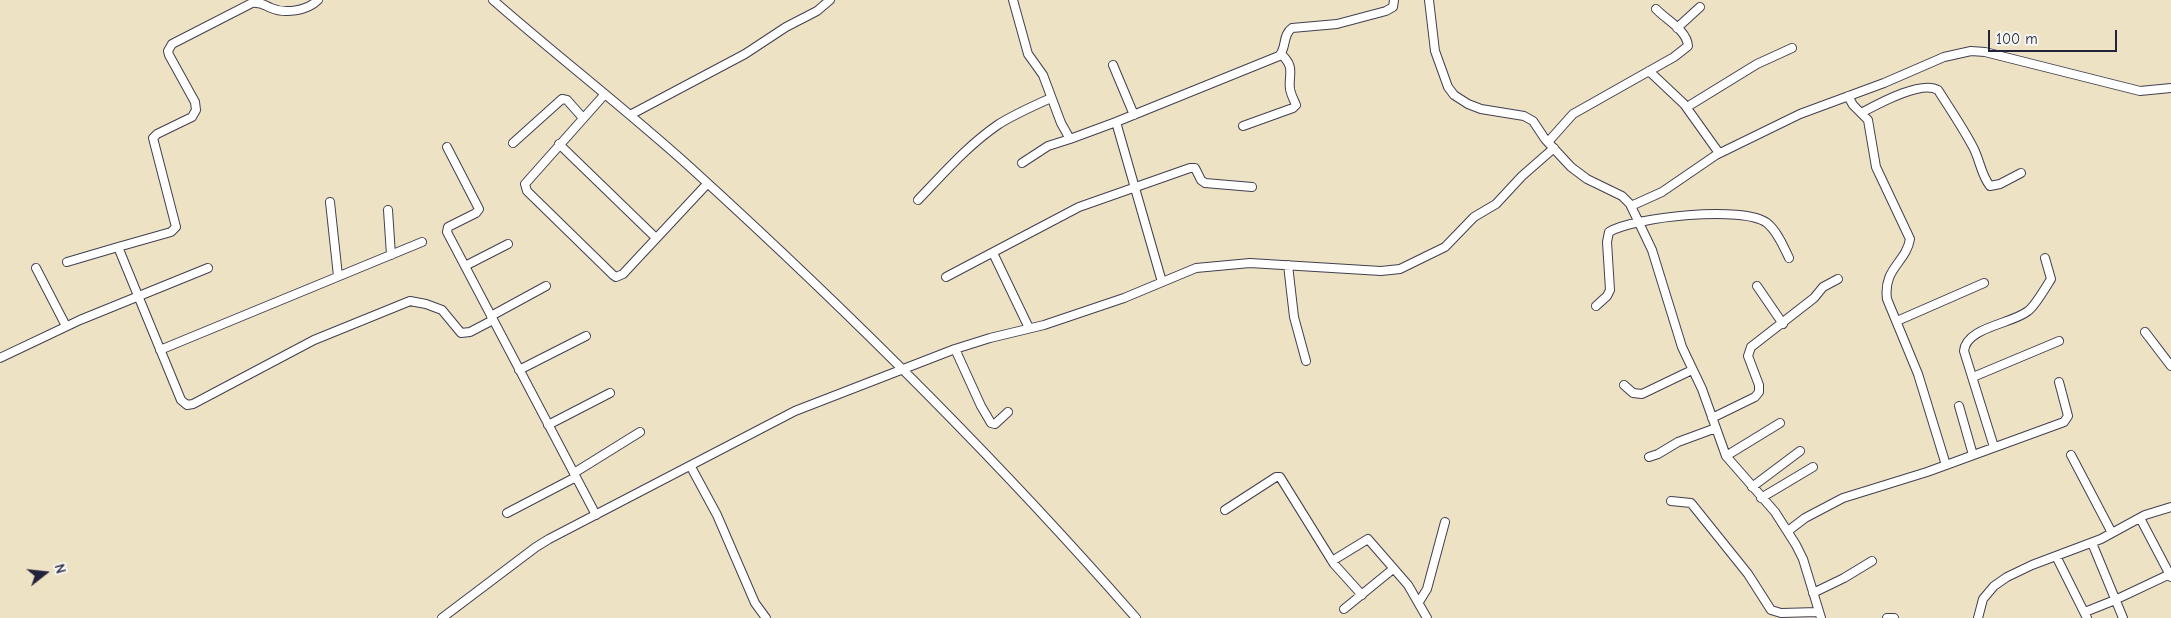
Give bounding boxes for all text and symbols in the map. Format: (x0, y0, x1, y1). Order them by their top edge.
scale bar (1991, 20, 2120, 52)
text: 100 m (1996, 30, 2038, 48)
north arrow (20, 548, 70, 598)
text: N (50, 562, 69, 575)

